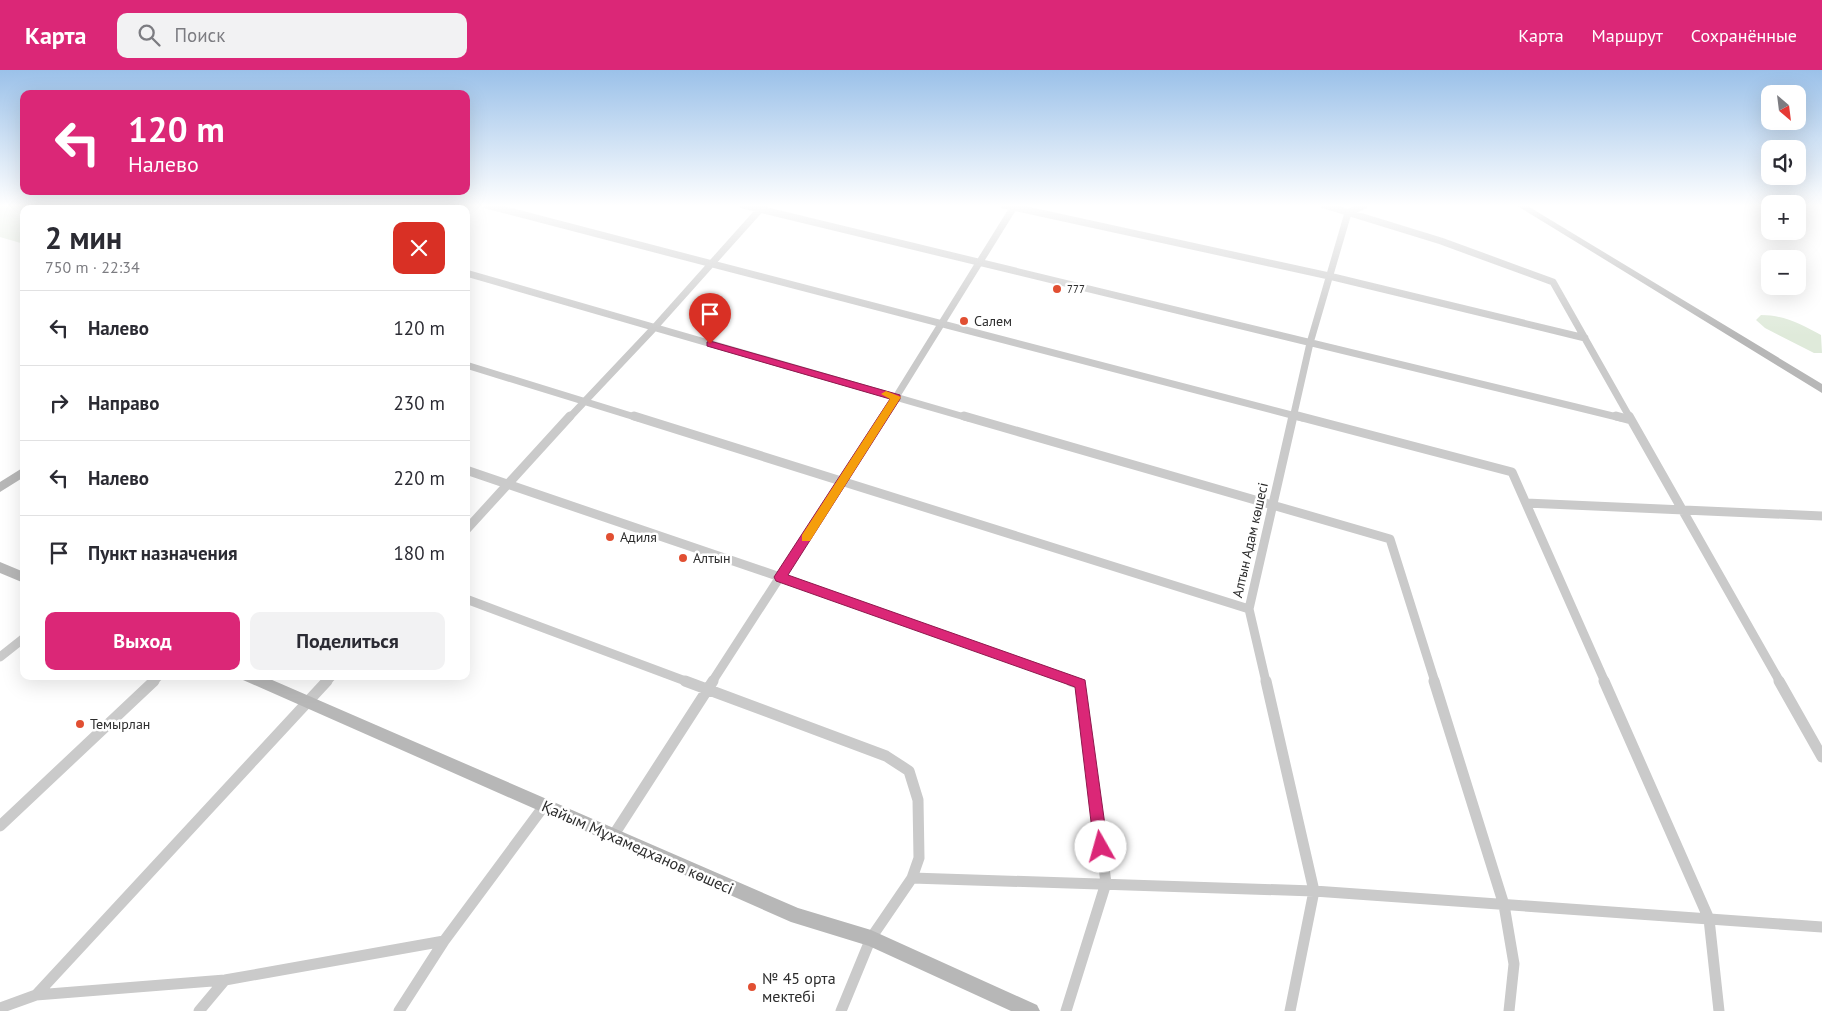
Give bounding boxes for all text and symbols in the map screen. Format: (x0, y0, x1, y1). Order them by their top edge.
search box (117, 13, 467, 58)
text: Карта (25, 20, 87, 51)
icon: search (135, 21, 163, 49)
text: Поиск (175, 23, 225, 47)
text: Карта (1518, 24, 1564, 47)
text: Маршрут (1592, 24, 1663, 47)
text: Сохранённые (1691, 24, 1797, 47)
north arrow (1761, 85, 1806, 130)
map controls (1761, 85, 1806, 295)
text: 120 m (128, 106, 225, 152)
icon: left (45, 110, 110, 175)
button: sound (1761, 140, 1806, 185)
text: Налево (128, 150, 199, 178)
button: + (1761, 195, 1806, 240)
text: 2 мин (45, 218, 122, 257)
button: close (393, 222, 445, 274)
button: − (1761, 250, 1806, 295)
text: 750 m · 22:34 (45, 257, 140, 277)
place label: 777 (1067, 282, 1085, 296)
marker: 777 (1051, 283, 1063, 295)
pin (689, 293, 731, 344)
icon: arrive (696, 300, 724, 328)
place label: Салем (974, 312, 1012, 330)
icon: left (45, 314, 73, 342)
marker: Салем (958, 315, 970, 327)
text: Налево (88, 316, 149, 340)
text: 120 m (393, 316, 445, 340)
icon: right (45, 389, 73, 417)
text: Направо (88, 391, 159, 415)
text: 230 m (393, 391, 445, 415)
icon: left (45, 464, 73, 492)
text: Налево (88, 466, 149, 490)
text: 220 m (393, 466, 445, 490)
street label: Алтын Адам көшесі (1228, 481, 1272, 599)
place label: Адиля (620, 528, 657, 546)
marker: Адиля (604, 531, 616, 543)
icon: arrive (45, 539, 73, 567)
text: Пункт назначения (88, 541, 238, 565)
text: 180 m (393, 541, 445, 565)
place label: Алтын (693, 549, 731, 567)
marker: Алтын (677, 552, 689, 564)
button: Выход (45, 612, 240, 670)
button: Поделиться (250, 612, 445, 670)
place label: Темырлан (90, 715, 150, 733)
marker: Темырлан (74, 718, 86, 730)
street label: Қайым Мұхамедханов көшесі (539, 796, 737, 898)
position arrow (1074, 820, 1126, 872)
place label: № 45 орта мектебі (762, 968, 836, 1006)
marker: № 45 орта мектебі (746, 981, 758, 993)

